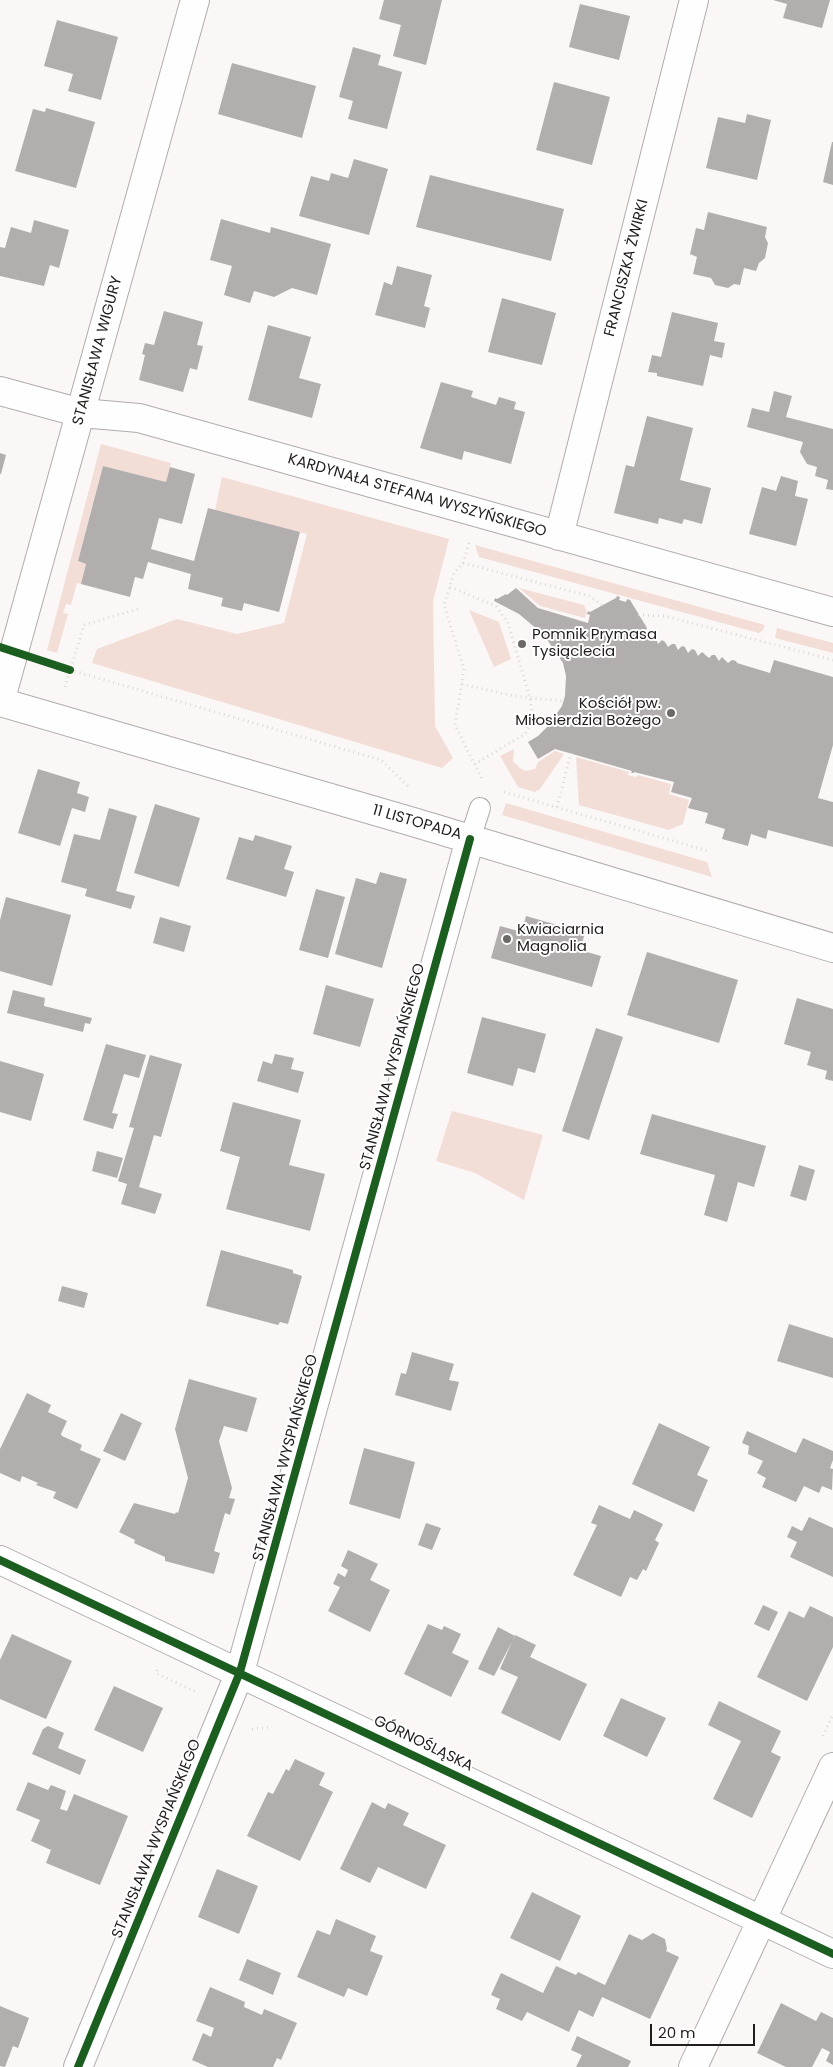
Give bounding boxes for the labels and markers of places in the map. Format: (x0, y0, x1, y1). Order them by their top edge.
place label: Pomnik Prymasa Tysiąclecia (532, 626, 657, 661)
marker: Pomnik Prymasa Tysiąclecia (516, 638, 528, 650)
place label: Kościół pw. Miłosierdzia Bożego (515, 695, 661, 730)
marker: Kościół pw. Miłosierdzia Bożego (665, 707, 677, 719)
place label: Kwiaciarnia Magnolia (517, 921, 604, 956)
marker: Kwiaciarnia Magnolia (501, 933, 513, 945)

